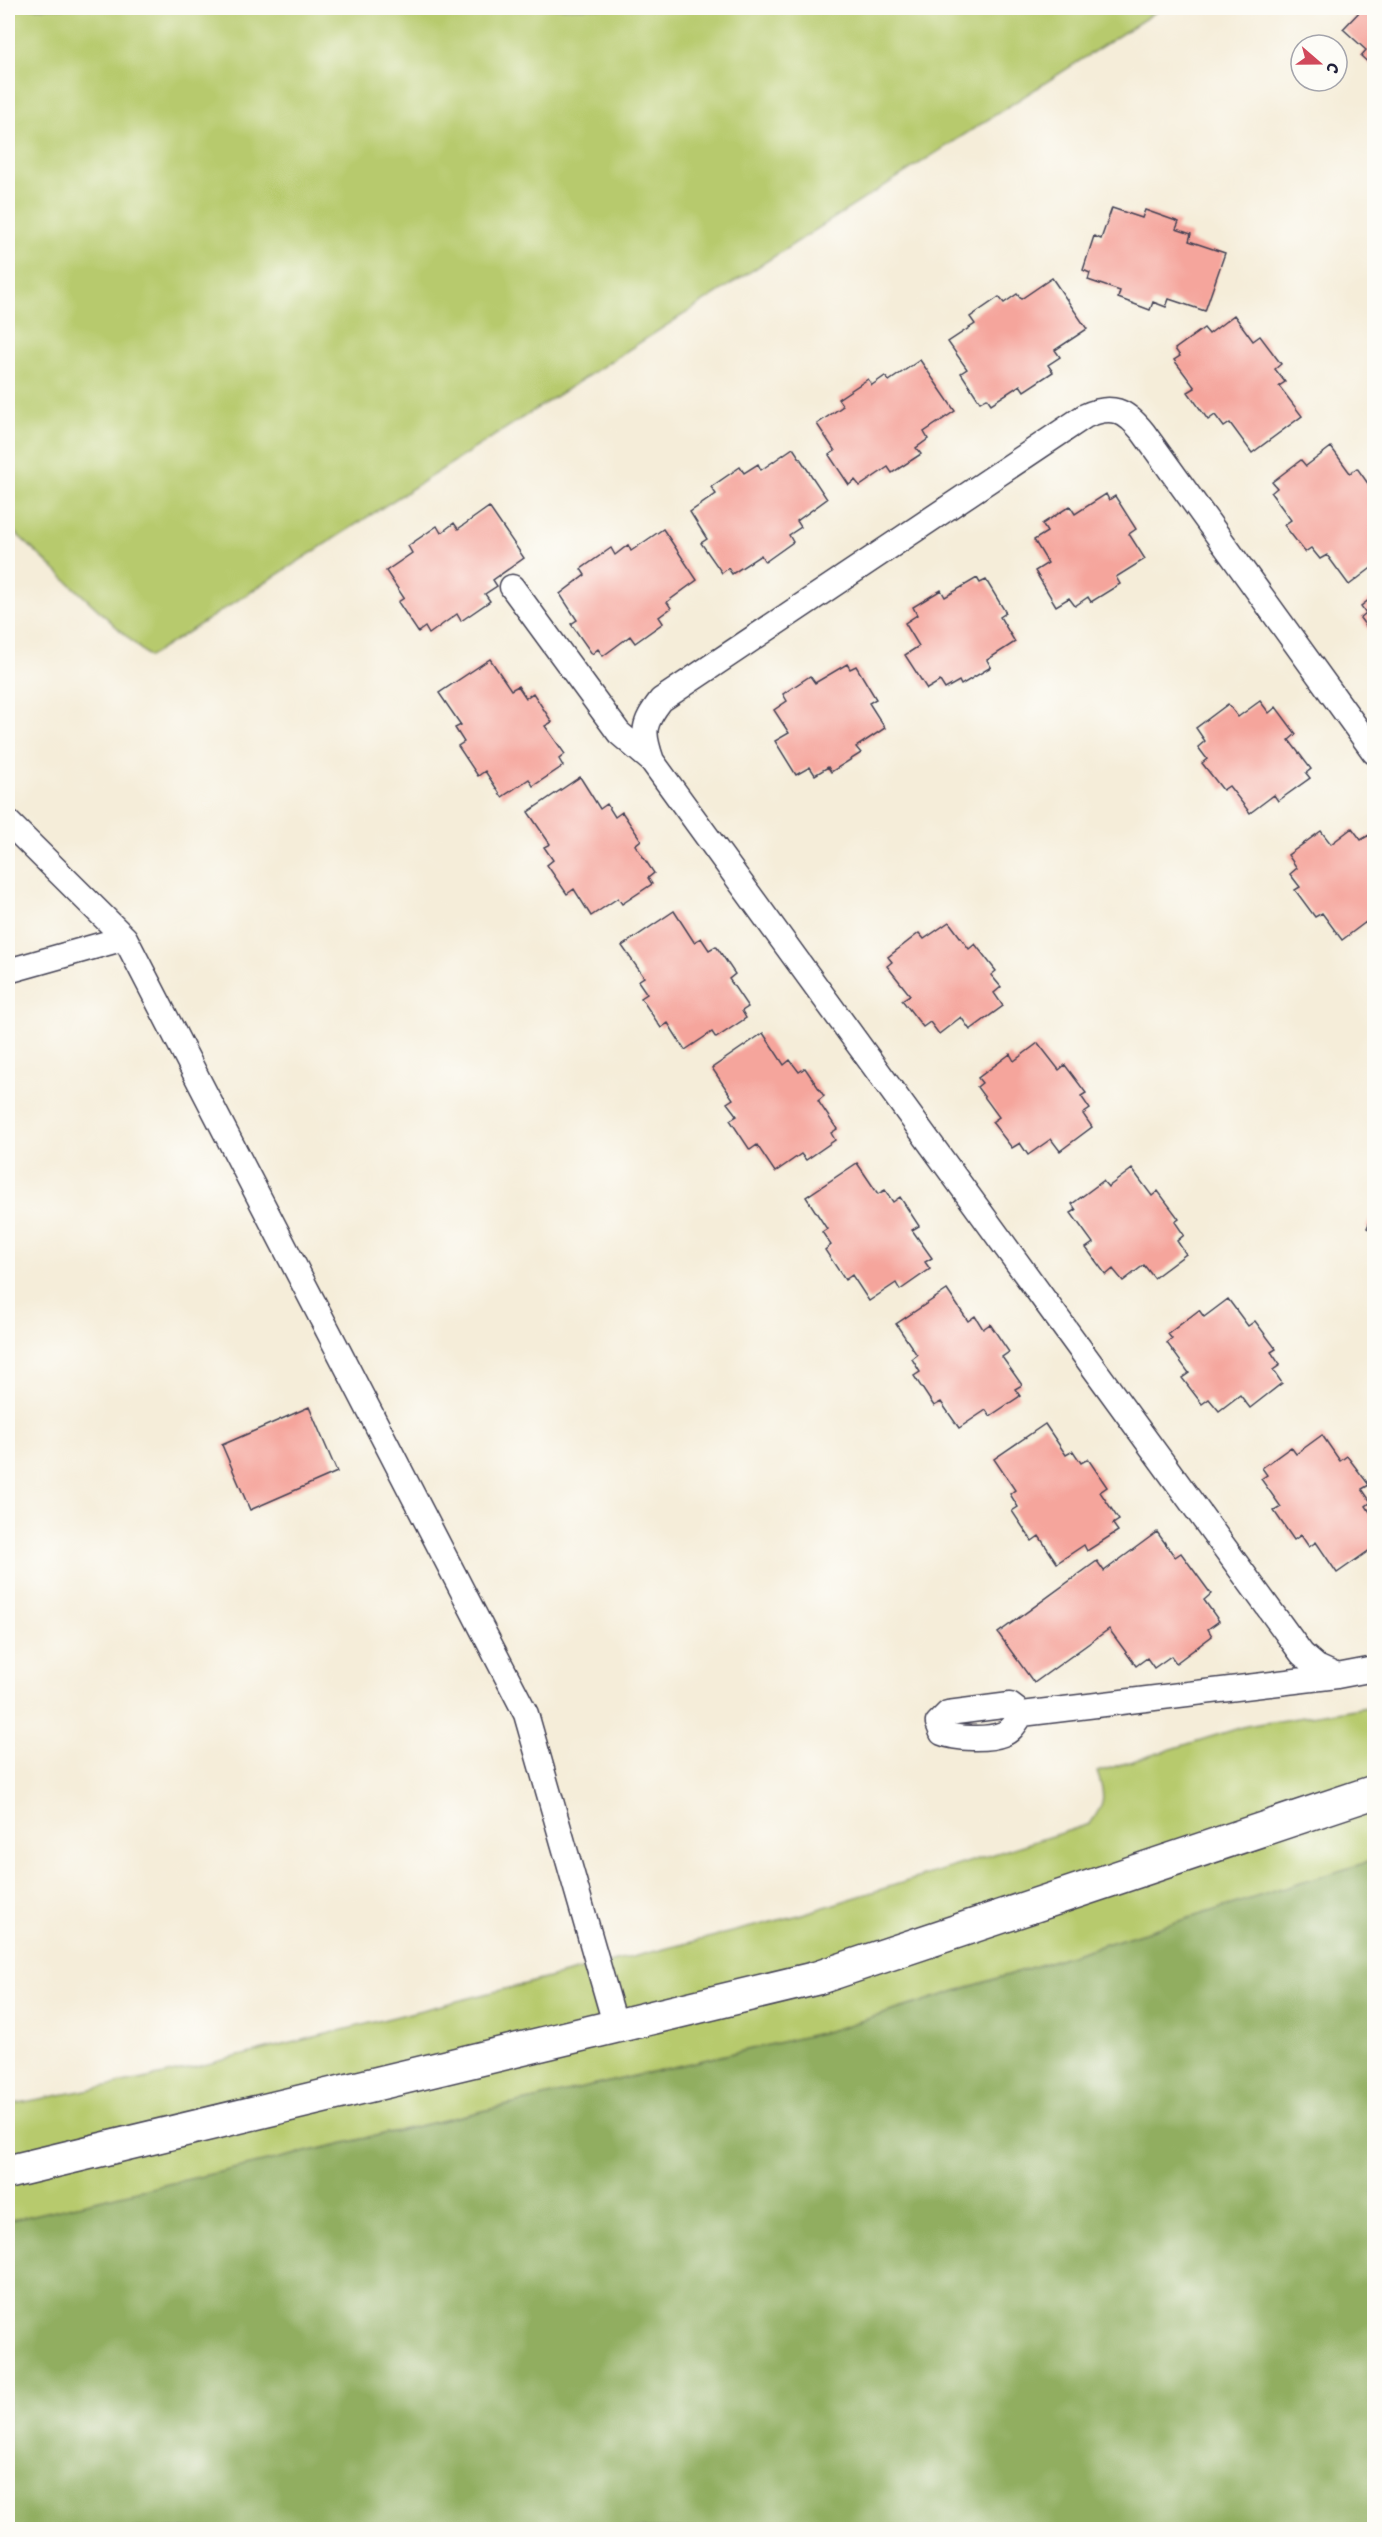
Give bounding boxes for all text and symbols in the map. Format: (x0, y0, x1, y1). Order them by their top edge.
north arrow (1289, 33, 1349, 93)
text: С (1321, 60, 1344, 76)

